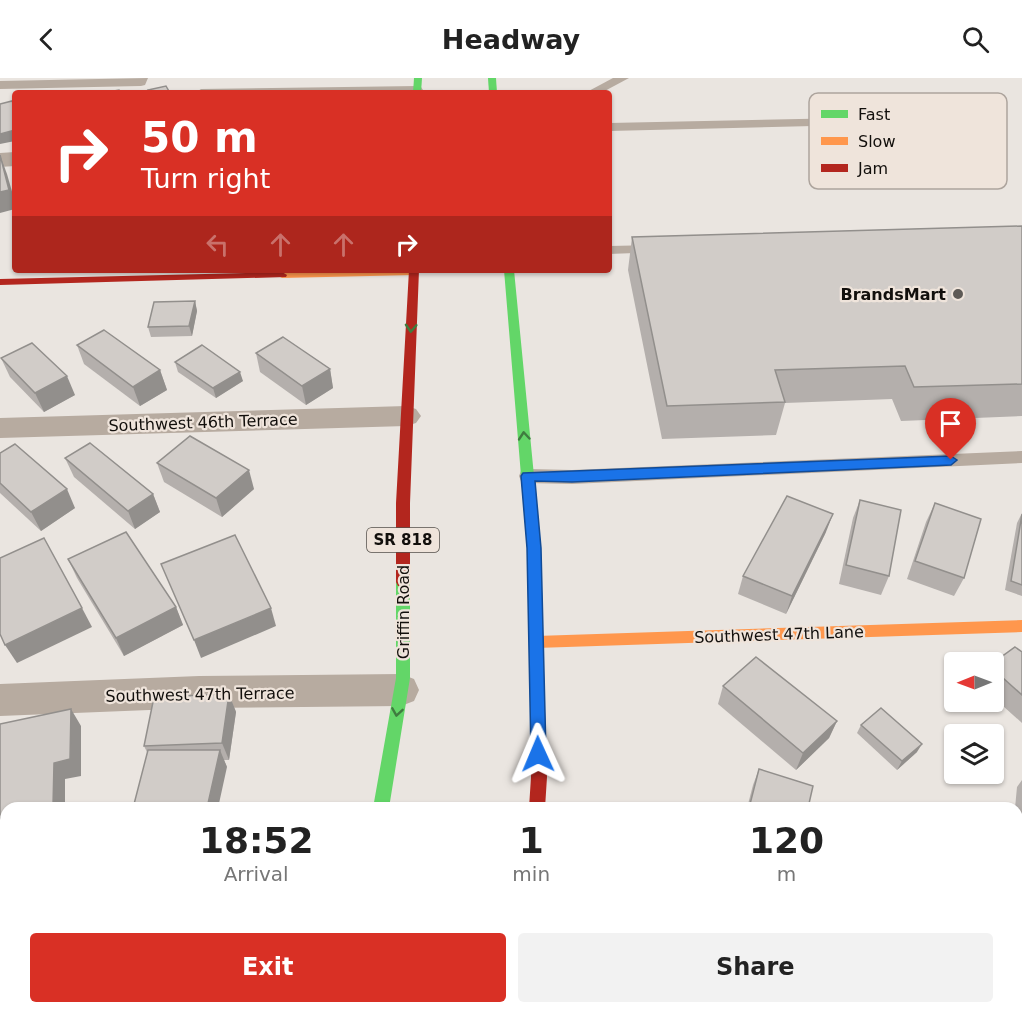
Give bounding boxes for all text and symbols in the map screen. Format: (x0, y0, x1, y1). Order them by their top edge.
icon: back (30, 23, 63, 56)
icon: search (959, 23, 992, 56)
text: Headway (442, 24, 580, 55)
legend (809, 93, 1007, 189)
text: Fast (858, 105, 890, 124)
text: 50 m (141, 113, 258, 162)
icon: right (42, 114, 120, 192)
text: Slow (858, 132, 895, 151)
text: Jam (857, 159, 888, 178)
text: Turn right (141, 163, 270, 194)
icon: left (201, 228, 234, 261)
icon: ahead (264, 228, 297, 261)
icon: ahead (327, 228, 360, 261)
icon: right (390, 228, 423, 261)
place label: BrandsMart (840, 285, 946, 304)
marker: BrandsMart (951, 287, 965, 301)
one-way arrow (404, 324, 417, 333)
pin (925, 398, 976, 460)
icon: arrive (934, 407, 967, 440)
street label: Southwest 46th Terrace (108, 410, 298, 435)
one-way arrow (518, 431, 531, 440)
road number: SR 818 (367, 528, 439, 552)
street label: Griffin Road (394, 565, 413, 659)
street label: Southwest 47th Lane (694, 622, 864, 647)
north arrow (944, 652, 1004, 712)
map controls (944, 652, 1004, 784)
street label: Southwest 47th Terrace (105, 683, 295, 706)
one-way arrow (392, 707, 404, 716)
position arrow (506, 722, 570, 786)
button: layers (944, 724, 1004, 784)
text: 18:52 (199, 820, 313, 861)
text: 1 (519, 820, 544, 861)
text: 120 (749, 820, 824, 861)
text: Arrival (224, 862, 289, 886)
text: min (512, 862, 550, 886)
text: m (777, 862, 796, 886)
button: Exit (30, 933, 506, 1002)
button: Share (518, 933, 993, 1002)

